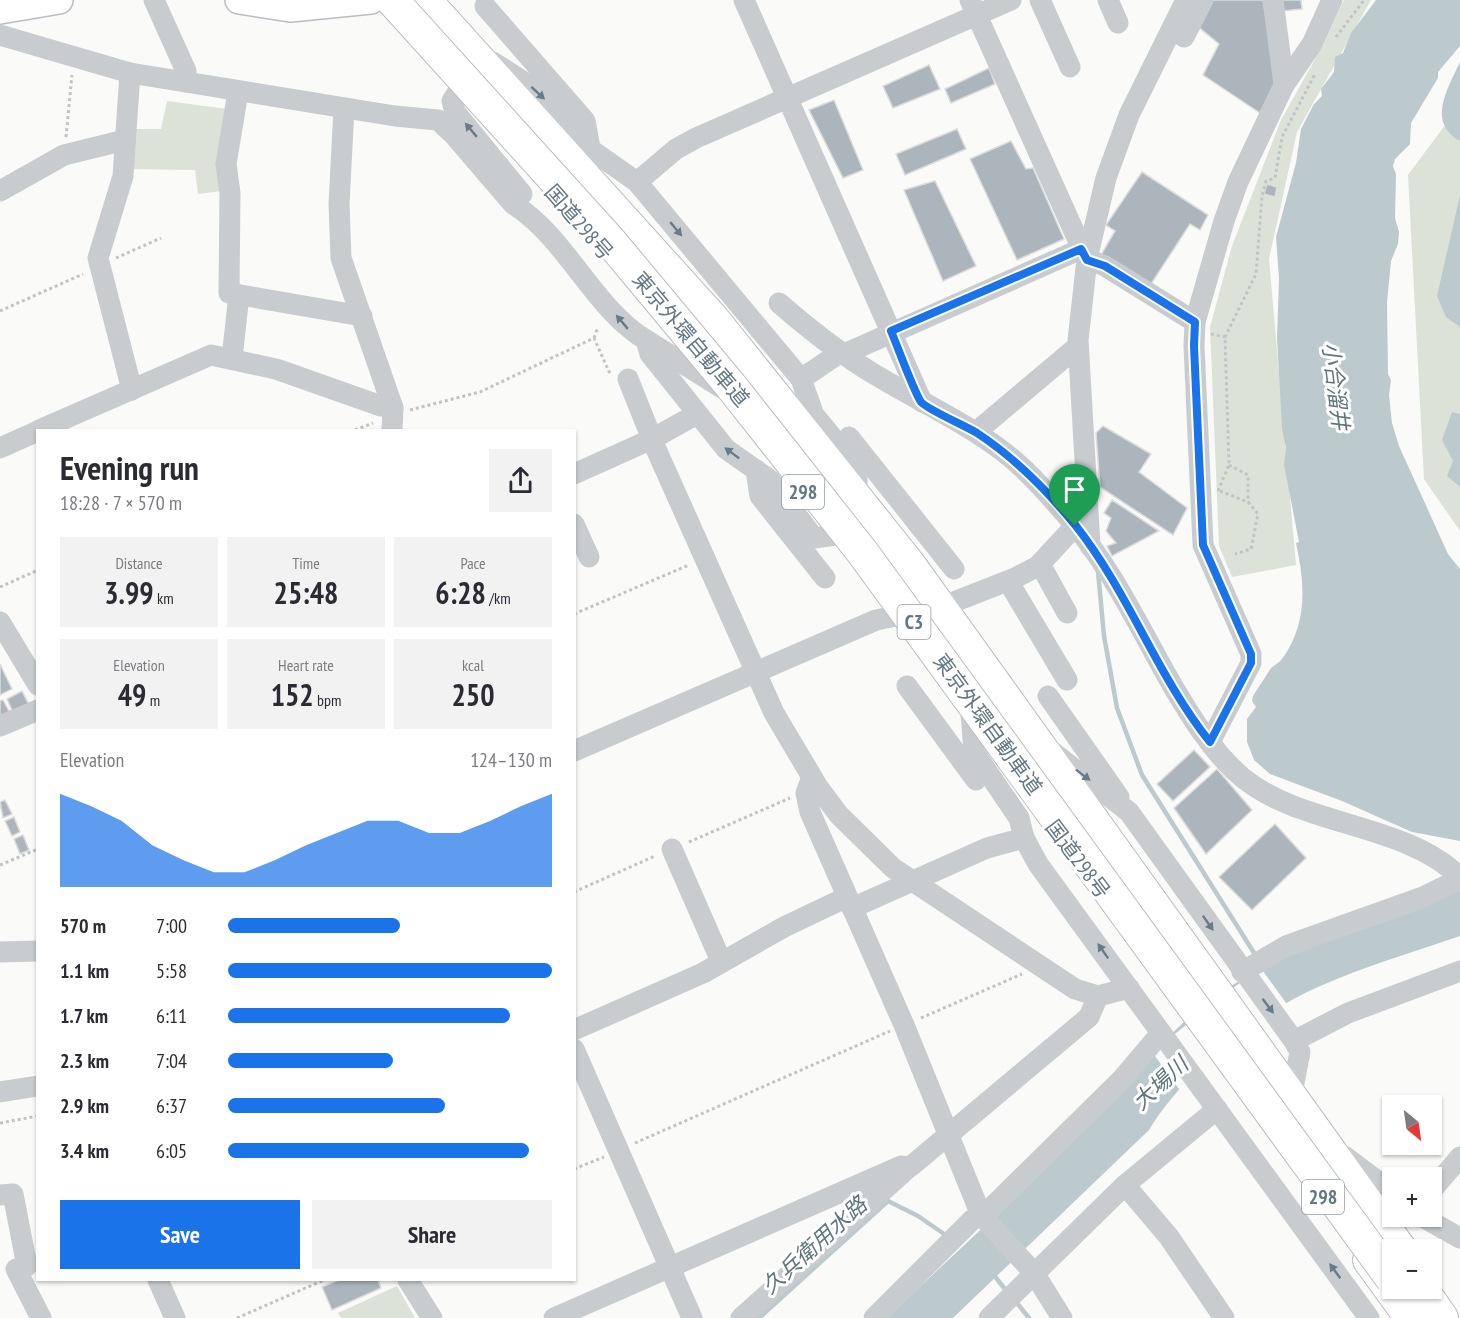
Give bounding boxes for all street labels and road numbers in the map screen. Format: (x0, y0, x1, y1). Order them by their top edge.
street label: 国道298号 (539, 179, 619, 265)
street label: 東京外環自動車道 (627, 266, 755, 412)
road number: 298 (782, 475, 824, 509)
road number: C3 (898, 605, 930, 639)
street label: 東京外環自動車道 (928, 648, 1048, 800)
street label: 国道298号 (1040, 814, 1116, 904)
road number: 298 (1302, 1180, 1344, 1214)

